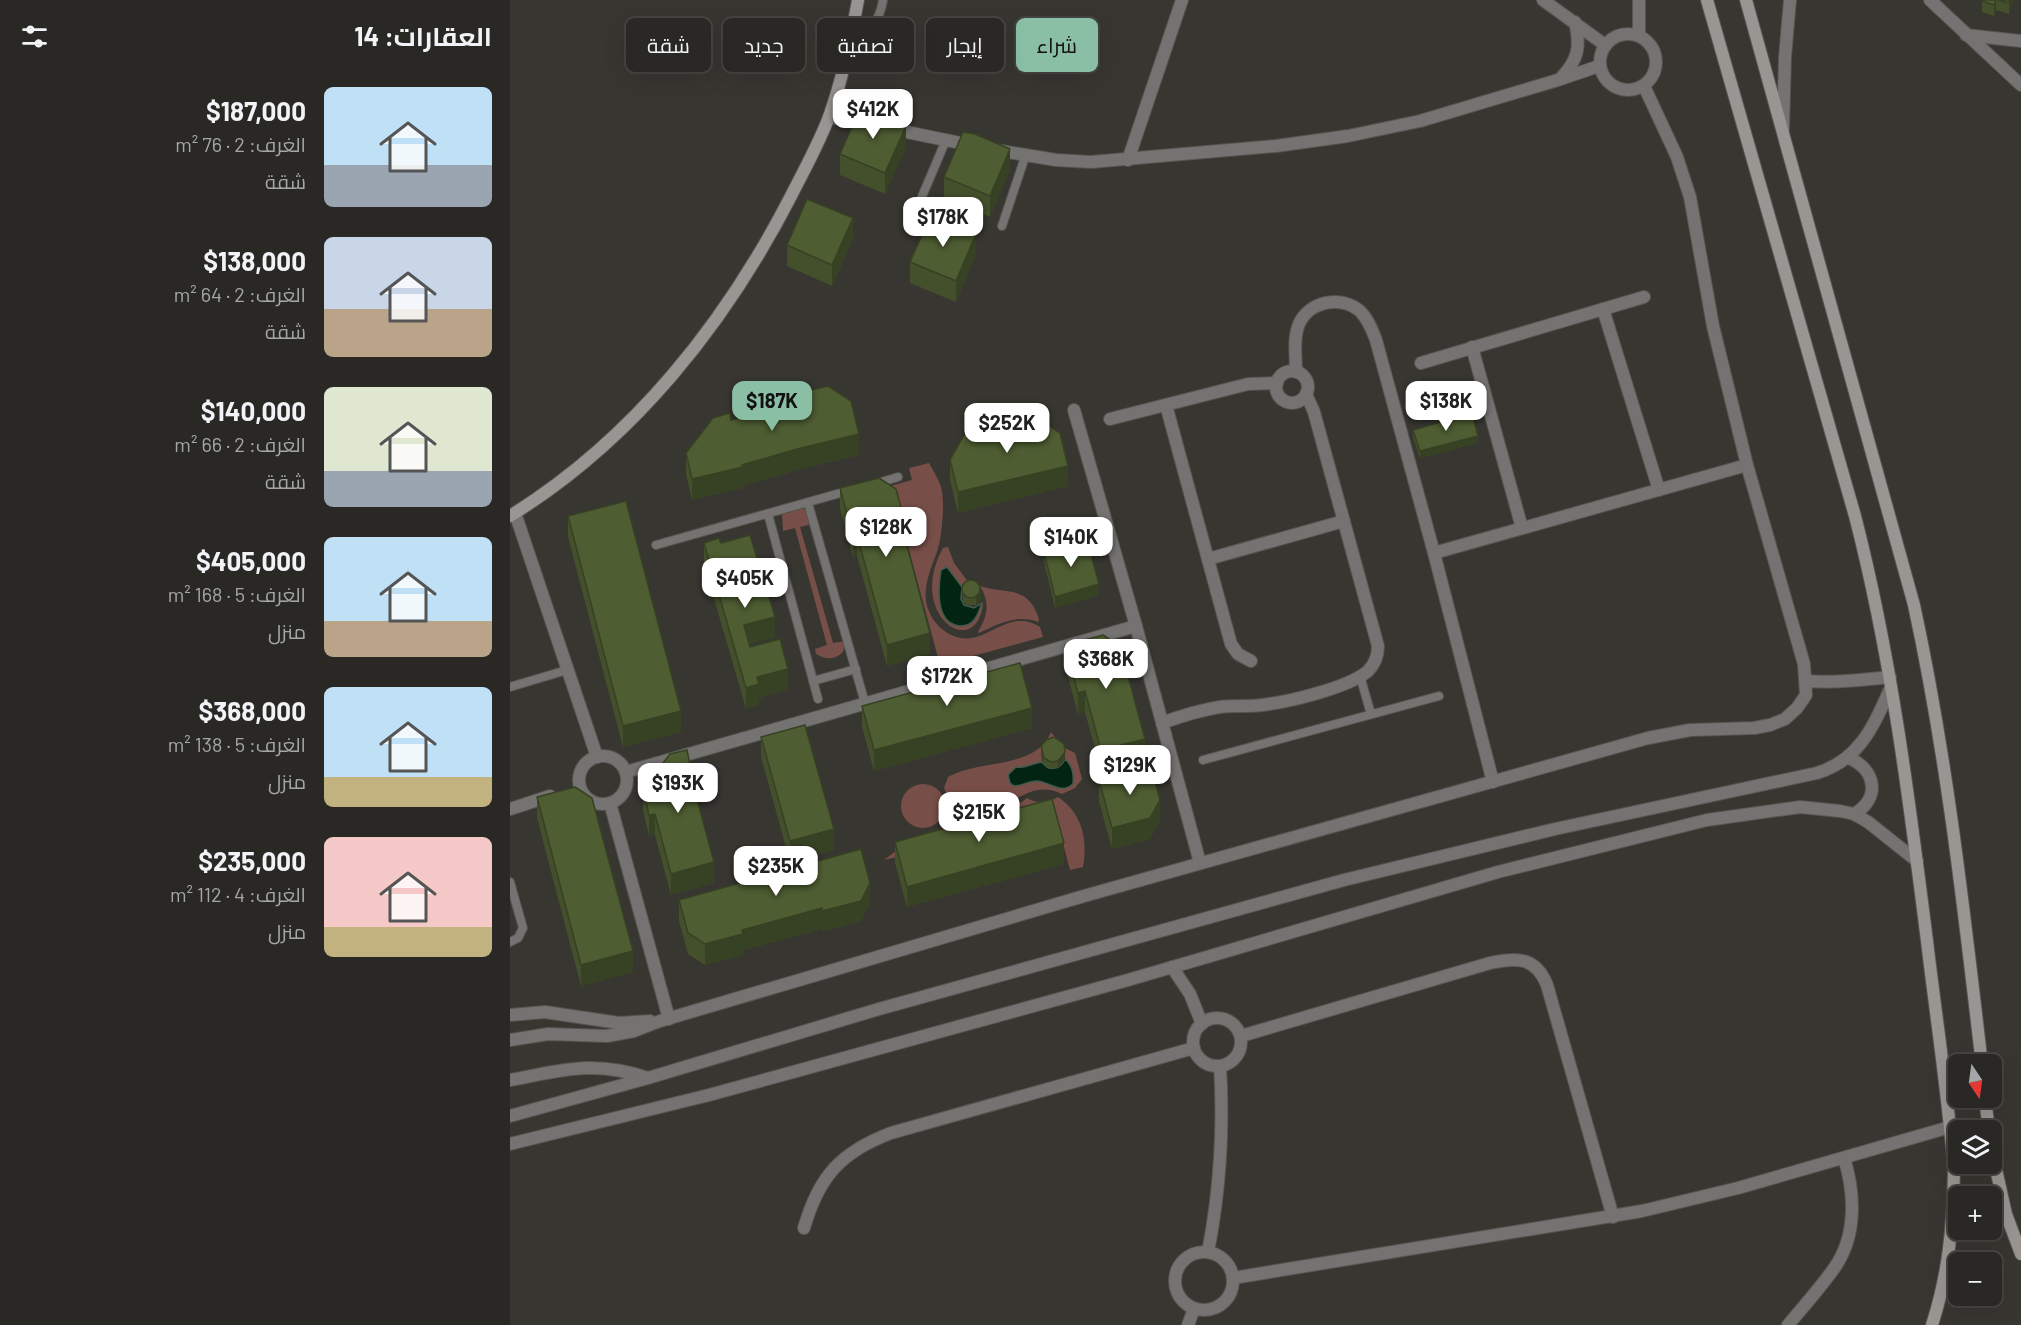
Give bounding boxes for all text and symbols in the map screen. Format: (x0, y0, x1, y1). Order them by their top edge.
chip: شقة (626, 18, 711, 72)
chip: جديد (723, 18, 805, 72)
chip: تصفية (817, 18, 914, 72)
chip: إيجار (926, 18, 1004, 72)
chip: شراء (1016, 18, 1098, 72)
icon: filters (18, 20, 51, 53)
text: العقارات: 14 (354, 20, 492, 51)
pin: $412K (831, 89, 915, 140)
text: $187,000 (206, 95, 306, 126)
text: $412K (847, 96, 899, 120)
icon: home (372, 111, 444, 183)
text: الغرف: 2 · 76 m² (175, 132, 306, 156)
text: شقة (265, 169, 306, 193)
pin: $178K (901, 197, 985, 248)
text: $178K (917, 204, 969, 228)
text: $138,000 (203, 245, 306, 276)
icon: home (372, 261, 444, 333)
text: الغرف: 2 · 64 m² (174, 282, 306, 306)
text: شقة (265, 319, 306, 343)
pin: $187K (730, 381, 814, 432)
pin: $138K (1404, 381, 1488, 432)
text: $187K (746, 388, 798, 412)
text: $138K (1420, 388, 1472, 412)
text: $140,000 (201, 395, 306, 426)
pin: $252K (965, 403, 1049, 454)
text: $252K (978, 410, 1036, 434)
icon: home (372, 411, 444, 483)
text: الغرف: 2 · 66 m² (174, 432, 306, 456)
text: شقة (265, 469, 306, 493)
pin: $128K (844, 507, 928, 558)
text: $128K (859, 514, 913, 538)
pin: $140K (1029, 517, 1113, 568)
text: $140K (1044, 524, 1098, 548)
text: $405,000 (196, 545, 306, 576)
pin: $405K (703, 558, 787, 609)
icon: home (372, 561, 444, 633)
text: $405K (716, 565, 774, 589)
text: الغرف: 5 · 168 m² (168, 582, 306, 606)
text: منزل (268, 619, 306, 643)
pin: $368K (1064, 639, 1148, 690)
text: $368K (1078, 646, 1134, 670)
pin: $172K (905, 656, 989, 707)
text: $172K (921, 663, 973, 687)
text: $368,000 (198, 695, 306, 726)
icon: home (372, 711, 444, 783)
text: الغرف: 5 · 138 m² (168, 732, 306, 756)
pin: $129K (1088, 745, 1172, 796)
text: $129K (1104, 752, 1156, 776)
pin: $193K (636, 763, 720, 814)
text: منزل (268, 769, 306, 793)
text: $193K (652, 770, 704, 794)
pin: $215K (937, 792, 1021, 843)
text: $215K (953, 799, 1005, 823)
text: $235,000 (198, 845, 306, 876)
pin: $235K (734, 846, 818, 897)
text: $235K (748, 853, 804, 877)
icon: home (372, 861, 444, 933)
text: الغرف: 4 · 112 m² (170, 882, 306, 906)
text: منزل (268, 919, 306, 943)
north arrow (1948, 1054, 2002, 1108)
map controls (1948, 1054, 2002, 1306)
button: layers (1948, 1120, 2002, 1174)
button: + (1948, 1186, 2002, 1240)
button: − (1948, 1252, 2002, 1306)

